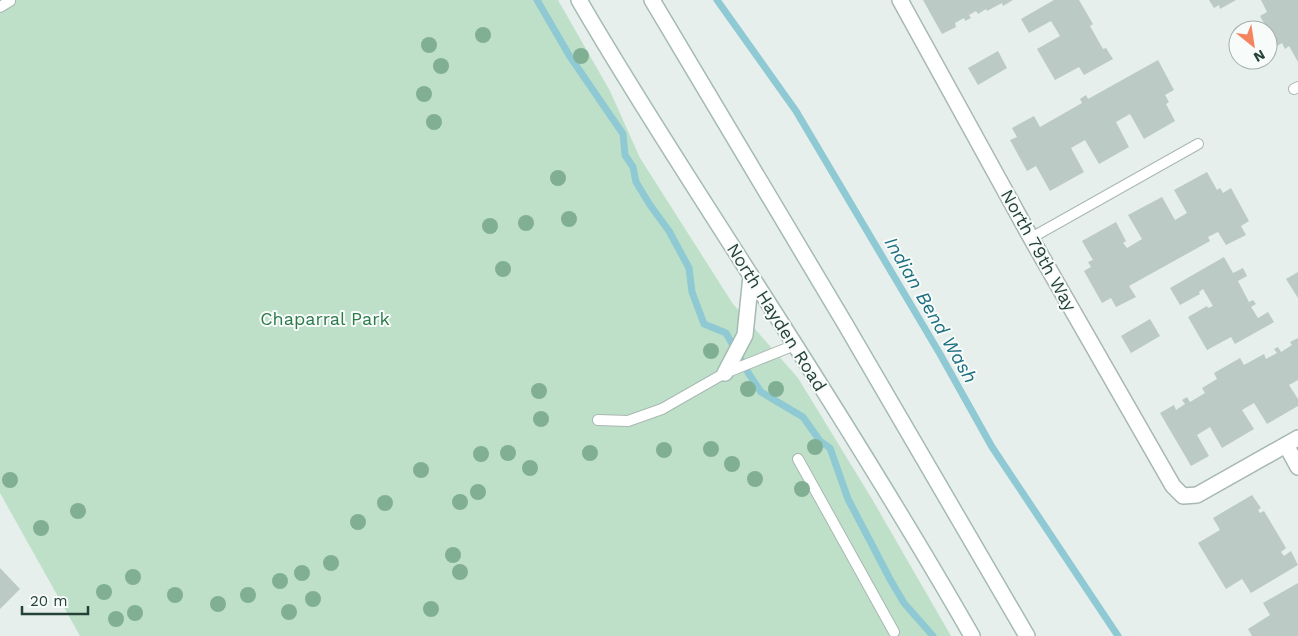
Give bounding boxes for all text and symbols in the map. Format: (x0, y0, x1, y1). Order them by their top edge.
north arrow (1228, 20, 1278, 70)
text: N (1251, 47, 1268, 66)
street label: North 79th Way (997, 185, 1081, 315)
water label: Indian Bend Wash (880, 233, 982, 387)
street label: North Hayden Road (723, 239, 831, 395)
park label: Chaparral Park (260, 308, 390, 329)
scale bar (22, 584, 89, 616)
text: 20 m (30, 592, 68, 610)

